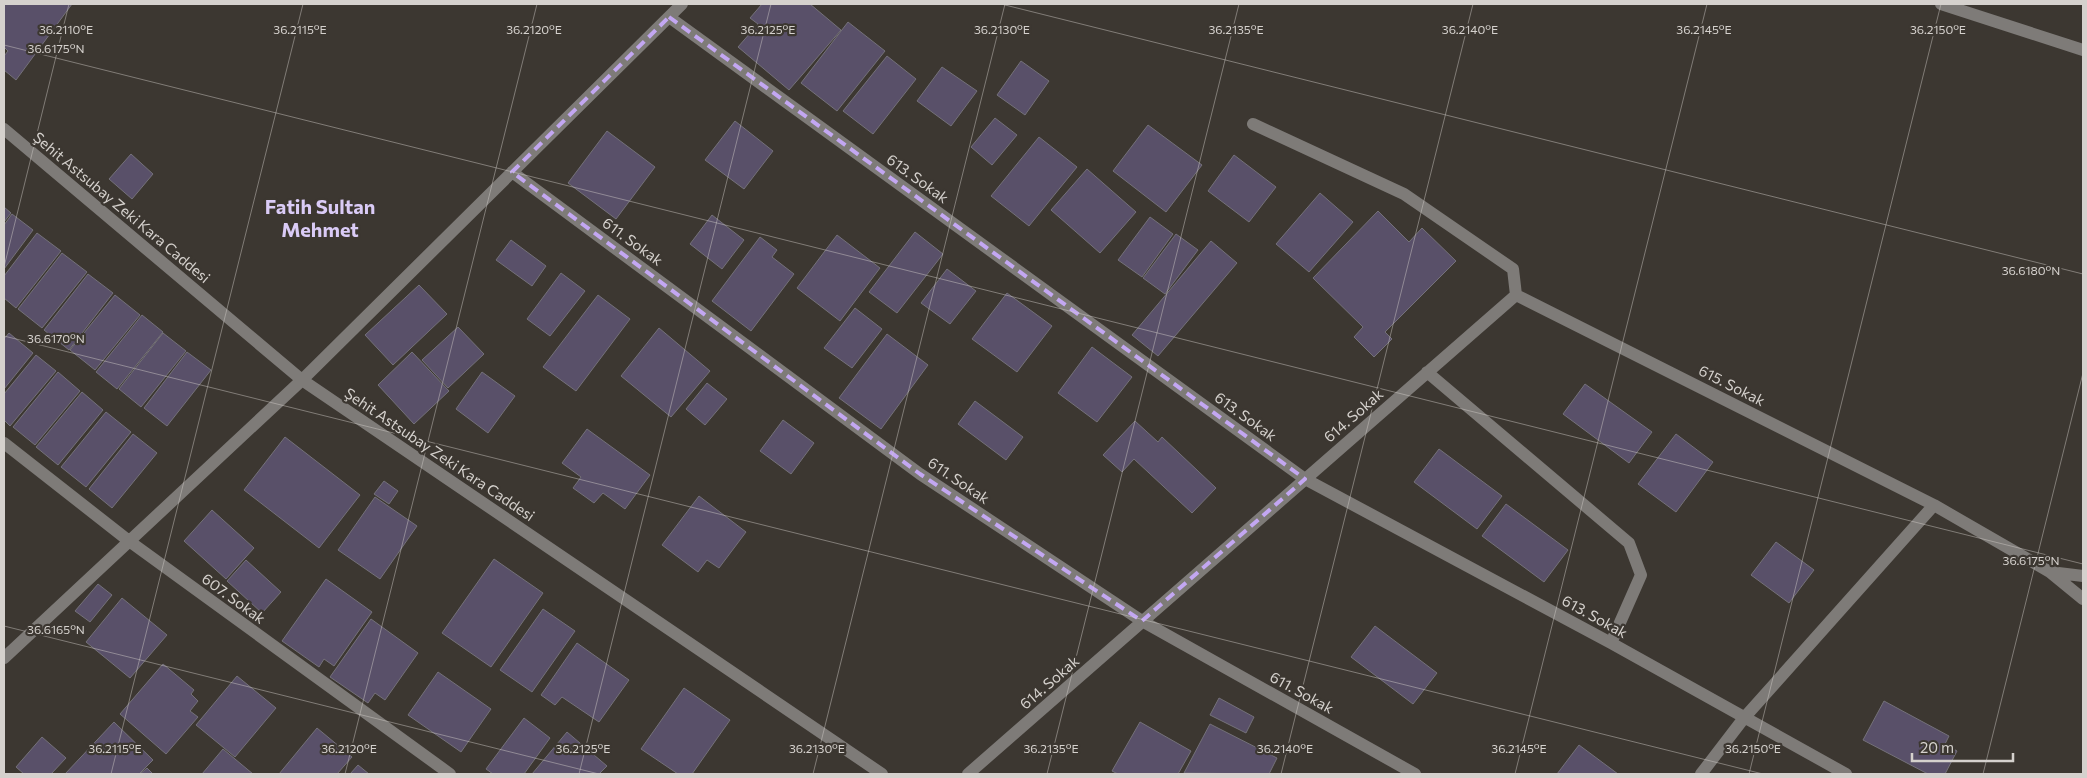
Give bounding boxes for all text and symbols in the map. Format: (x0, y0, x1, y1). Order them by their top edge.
text: 36.2110°E (39, 22, 93, 36)
text: 36.2115°E (273, 22, 327, 36)
text: 36.2120°E (506, 22, 562, 36)
text: 36.2125°E (741, 22, 795, 36)
text: 36.2130°E (974, 22, 1030, 36)
text: 36.2135°E (1208, 22, 1264, 36)
text: 36.2140°E (1442, 22, 1498, 36)
text: 36.2145°E (1676, 22, 1732, 36)
text: 36.2150°E (1910, 22, 1966, 36)
text: 36.6175°N (28, 41, 84, 55)
street label: Şehit Astsubay Zeki Kara Caddesi (30, 128, 214, 286)
street label: 613. Sokak (884, 150, 952, 206)
district label: Fatih Sultan Mehmet (265, 194, 375, 241)
street label: 611. Sokak (599, 213, 667, 269)
text: 36.6180°N (2002, 263, 2060, 277)
text: 36.6170°N (27, 331, 85, 345)
street label: 615. Sokak (1696, 361, 1768, 409)
street label: Şehit Astsubay Zeki Kara Caddesi (342, 384, 538, 524)
street label: 614. Sokak (1320, 384, 1386, 446)
street label: 613. Sokak (1212, 388, 1280, 444)
street label: 611. Sokak (925, 453, 993, 507)
text: 36.6175°N (2003, 553, 2059, 567)
street label: 607. Sokak (199, 569, 269, 627)
street label: 613. Sokak (1559, 591, 1631, 641)
text: 36.6165°N (27, 622, 85, 636)
street label: 614. Sokak (1016, 651, 1082, 713)
street label: 611. Sokak (1267, 667, 1337, 717)
scale bar (1912, 730, 2013, 762)
text: 20 m (1920, 738, 1954, 756)
text: 36.2115°E (88, 741, 142, 755)
text: 36.2120°E (321, 741, 377, 755)
text: 36.2125°E (556, 741, 610, 755)
text: 36.2130°E (789, 741, 845, 755)
text: 36.2135°E (1023, 741, 1079, 755)
text: 36.2140°E (1257, 741, 1313, 755)
text: 36.2145°E (1491, 741, 1547, 755)
text: 36.2150°E (1725, 741, 1781, 755)

